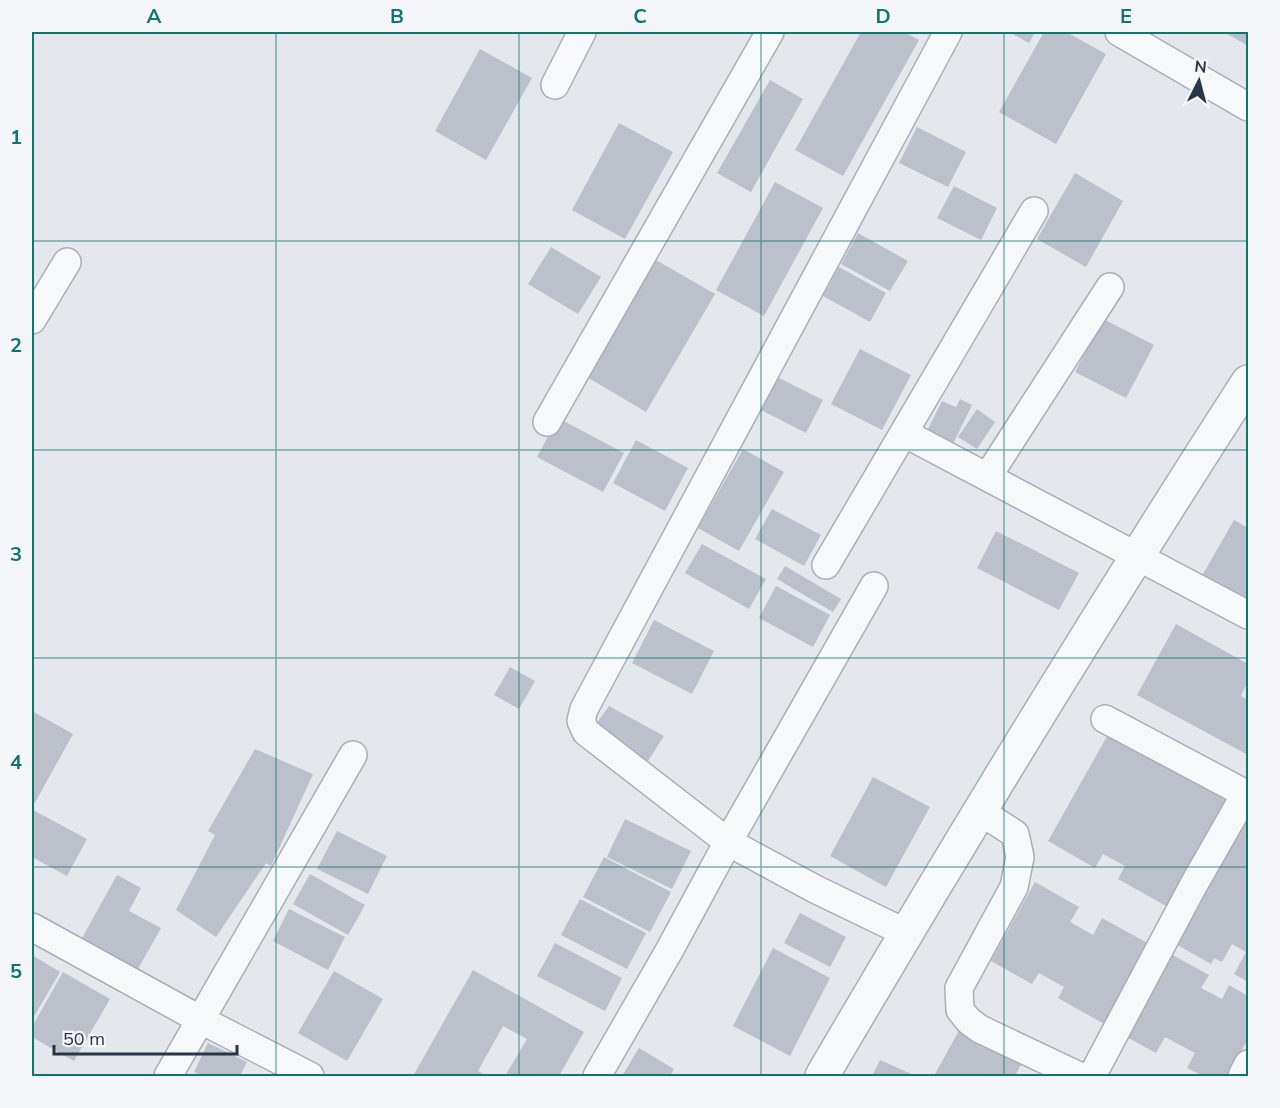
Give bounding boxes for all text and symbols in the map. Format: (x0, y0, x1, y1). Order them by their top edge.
text: A (147, 3, 162, 28)
text: B (390, 3, 404, 28)
text: C (633, 3, 647, 28)
text: D (875, 3, 891, 28)
text: E (1120, 3, 1132, 28)
north arrow (1169, 51, 1229, 111)
text: N (1194, 56, 1208, 77)
text: 1 (10, 124, 22, 149)
text: 2 (10, 332, 22, 357)
text: 3 (10, 541, 22, 566)
text: 4 (10, 749, 22, 774)
text: 5 (10, 958, 22, 983)
scale bar (54, 1018, 237, 1056)
text: 50 m (63, 1027, 105, 1050)

